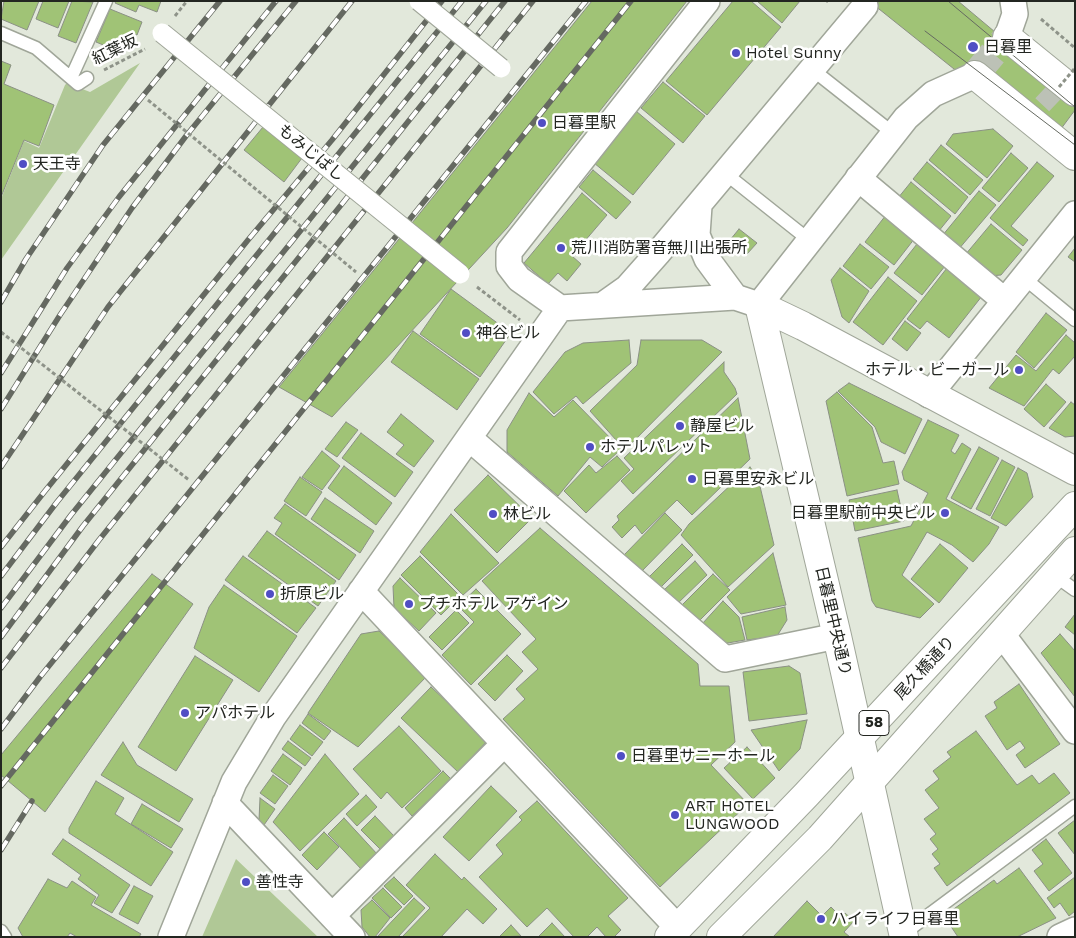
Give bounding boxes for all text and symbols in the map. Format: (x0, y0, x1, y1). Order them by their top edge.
street label: 紅葉坂 (89, 31, 141, 69)
place label: 日暮里 (984, 37, 1032, 57)
marker: 日暮里 (966, 40, 980, 54)
place label: Hotel Sunny (746, 43, 841, 63)
marker: Hotel Sunny (730, 47, 742, 59)
place label: 日暮里駅 (552, 113, 616, 133)
marker: 日暮里駅 (536, 117, 548, 129)
street label: もみじばし (274, 120, 348, 186)
place label: 天王寺 (33, 154, 81, 174)
marker: 天王寺 (17, 158, 29, 170)
place label: 荒川消防署音無川出張所 (571, 238, 747, 258)
marker: 荒川消防署音無川出張所 (555, 242, 567, 254)
place label: 神谷ビル (476, 323, 540, 343)
marker: 神谷ビル (460, 327, 472, 339)
place label: ホテル・ビーガール (865, 360, 1009, 380)
marker: ホテル・ビーガール (1013, 364, 1025, 376)
place label: 静屋ビル (690, 416, 754, 436)
marker: 静屋ビル (674, 420, 686, 432)
place label: ホテルパレット (600, 437, 712, 457)
marker: ホテルパレット (584, 441, 596, 453)
place label: 日暮里安永ビル (702, 469, 814, 489)
marker: 日暮里安永ビル (686, 473, 698, 485)
place label: 日暮里駅前中央ビル (791, 503, 935, 523)
place label: 林ビル (503, 504, 551, 524)
marker: 日暮里駅前中央ビル (939, 507, 951, 519)
marker: 林ビル (487, 508, 499, 520)
street label: 日暮里中央通り (811, 564, 855, 678)
place label: 折原ビル (280, 584, 344, 604)
marker: 折原ビル (264, 588, 276, 600)
place label: プチホテル アゲイン (419, 594, 568, 614)
marker: プチホテル アゲイン (403, 598, 415, 610)
street label: 尾久橋通り (891, 632, 959, 704)
place label: アパホテル (195, 703, 275, 723)
marker: アパホテル (179, 707, 191, 719)
road number: 58 (859, 710, 889, 736)
place label: 日暮里サニーホール (631, 746, 775, 766)
marker: 日暮里サニーホール (615, 750, 627, 762)
place label: ART HOTEL LUNGWOOD (685, 796, 780, 834)
marker: ART HOTEL LUNGWOOD (669, 809, 681, 821)
place label: 善性寺 (256, 872, 304, 892)
marker: 善性寺 (240, 876, 252, 888)
place label: ハイライフ日暮里 (831, 909, 959, 929)
marker: ハイライフ日暮里 (815, 913, 827, 925)

